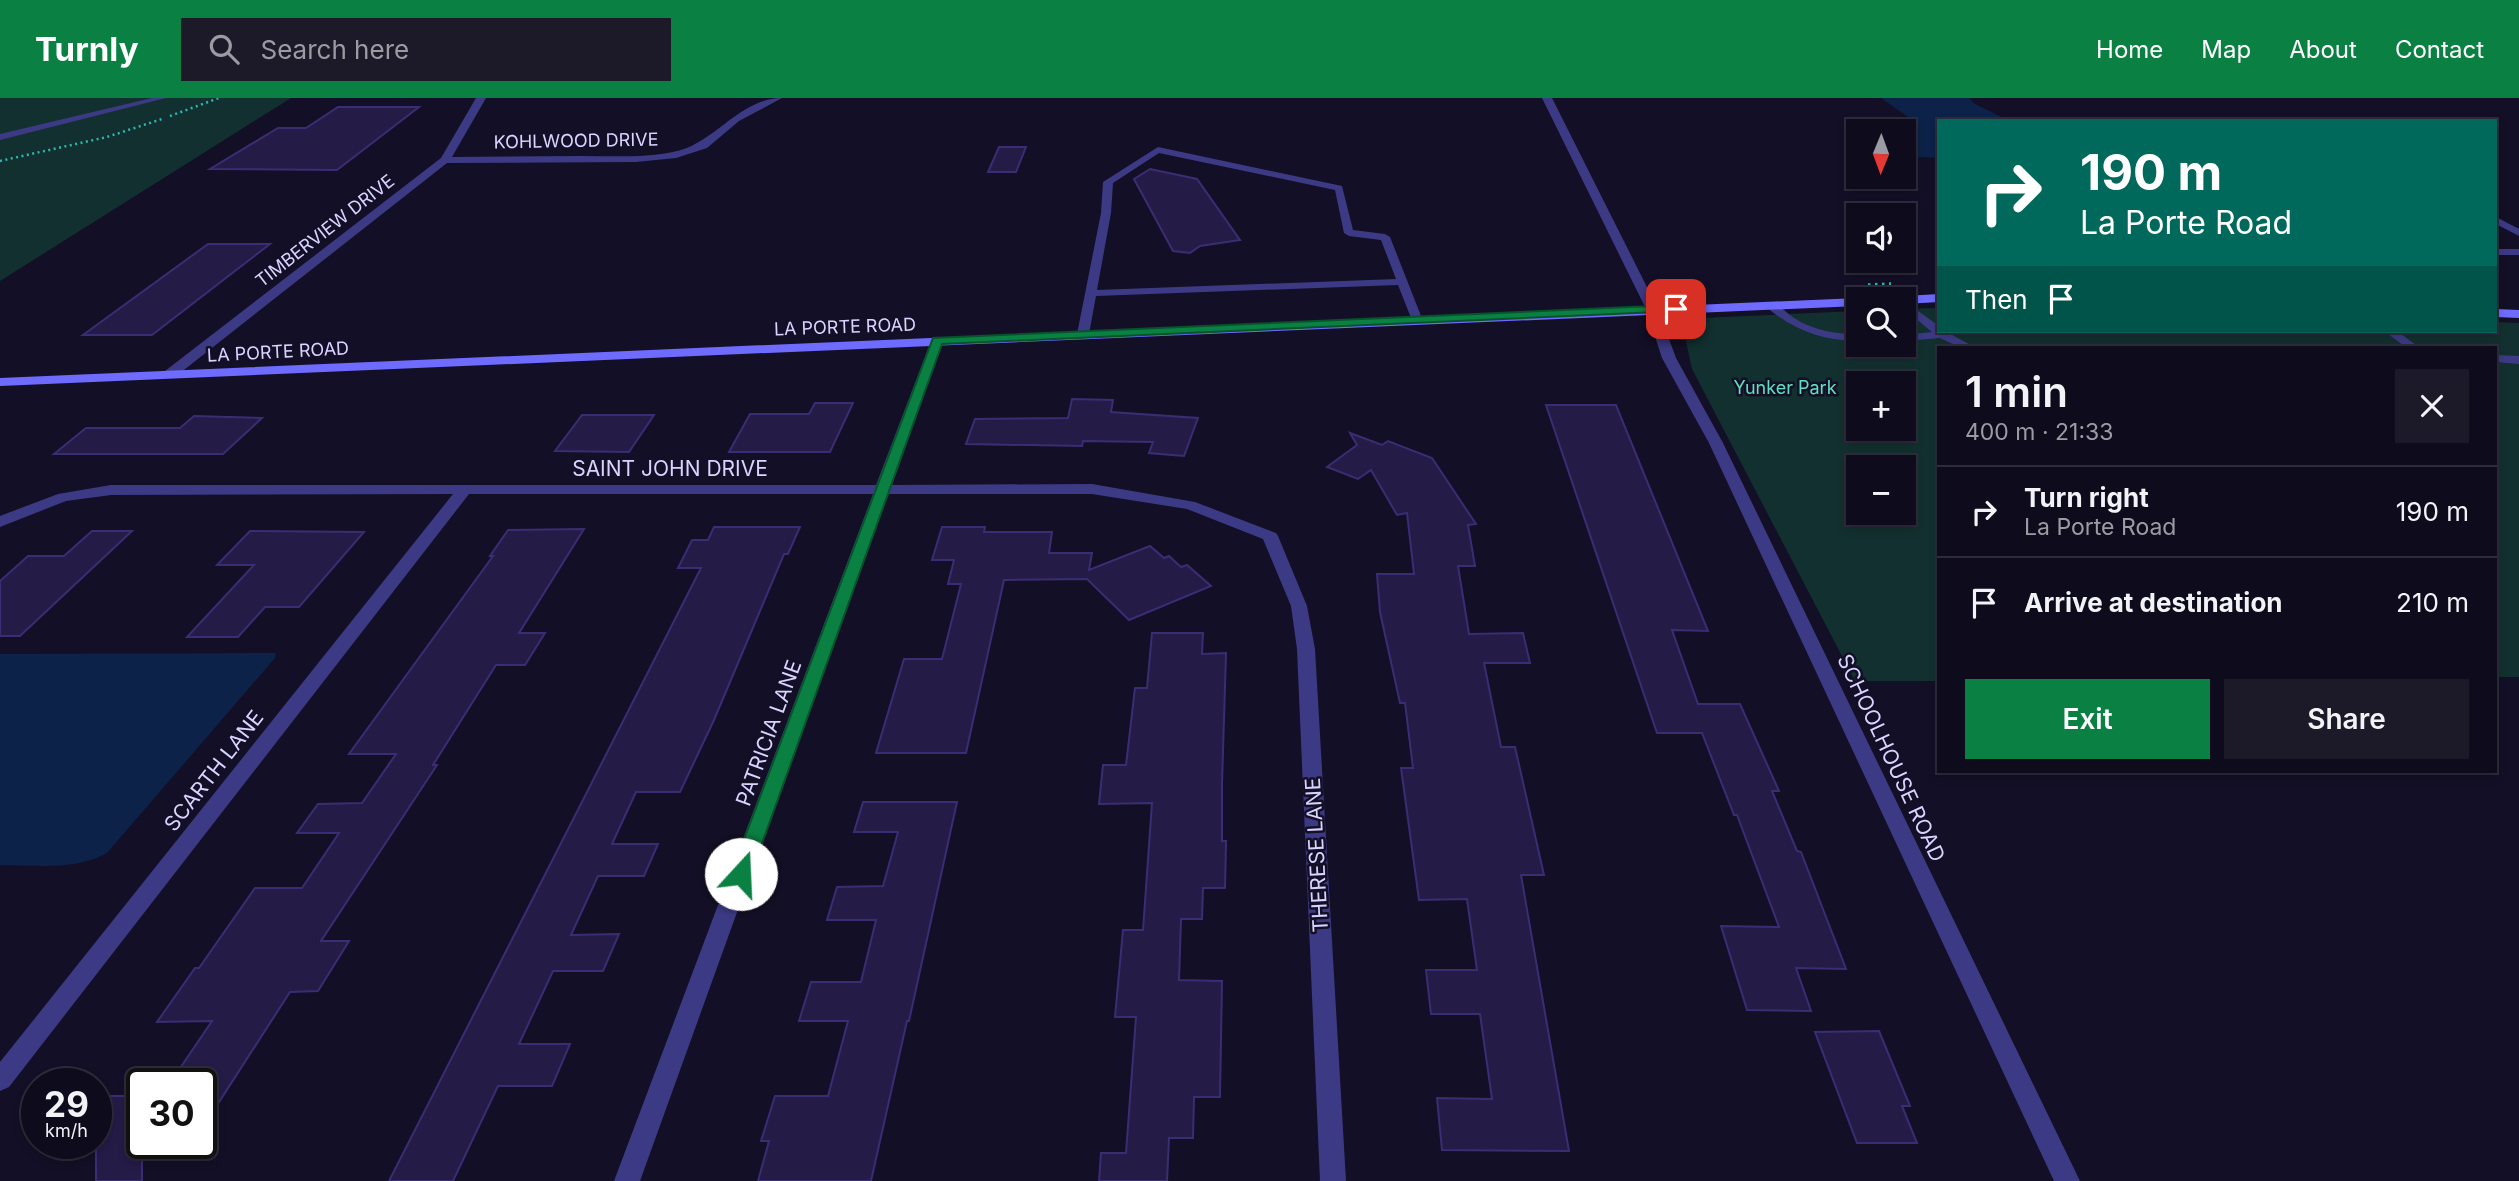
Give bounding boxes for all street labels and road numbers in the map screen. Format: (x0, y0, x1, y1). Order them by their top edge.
street label: KOHLWOOD DRIVE (493, 129, 659, 152)
street label: TIMBERVIEW DRIVE (251, 170, 398, 291)
street label: LA PORTE ROAD (774, 314, 916, 339)
street label: LA PORTE ROAD (206, 337, 350, 366)
street label: SAINT JOHN DRIVE (572, 456, 768, 481)
street label: SCHOOLHOUSE ROAD (1832, 650, 1951, 866)
street label: PATRICIA LANE (731, 656, 807, 809)
street label: SCARTH LANE (159, 705, 268, 836)
street label: THERESE LANE (1300, 777, 1333, 933)

